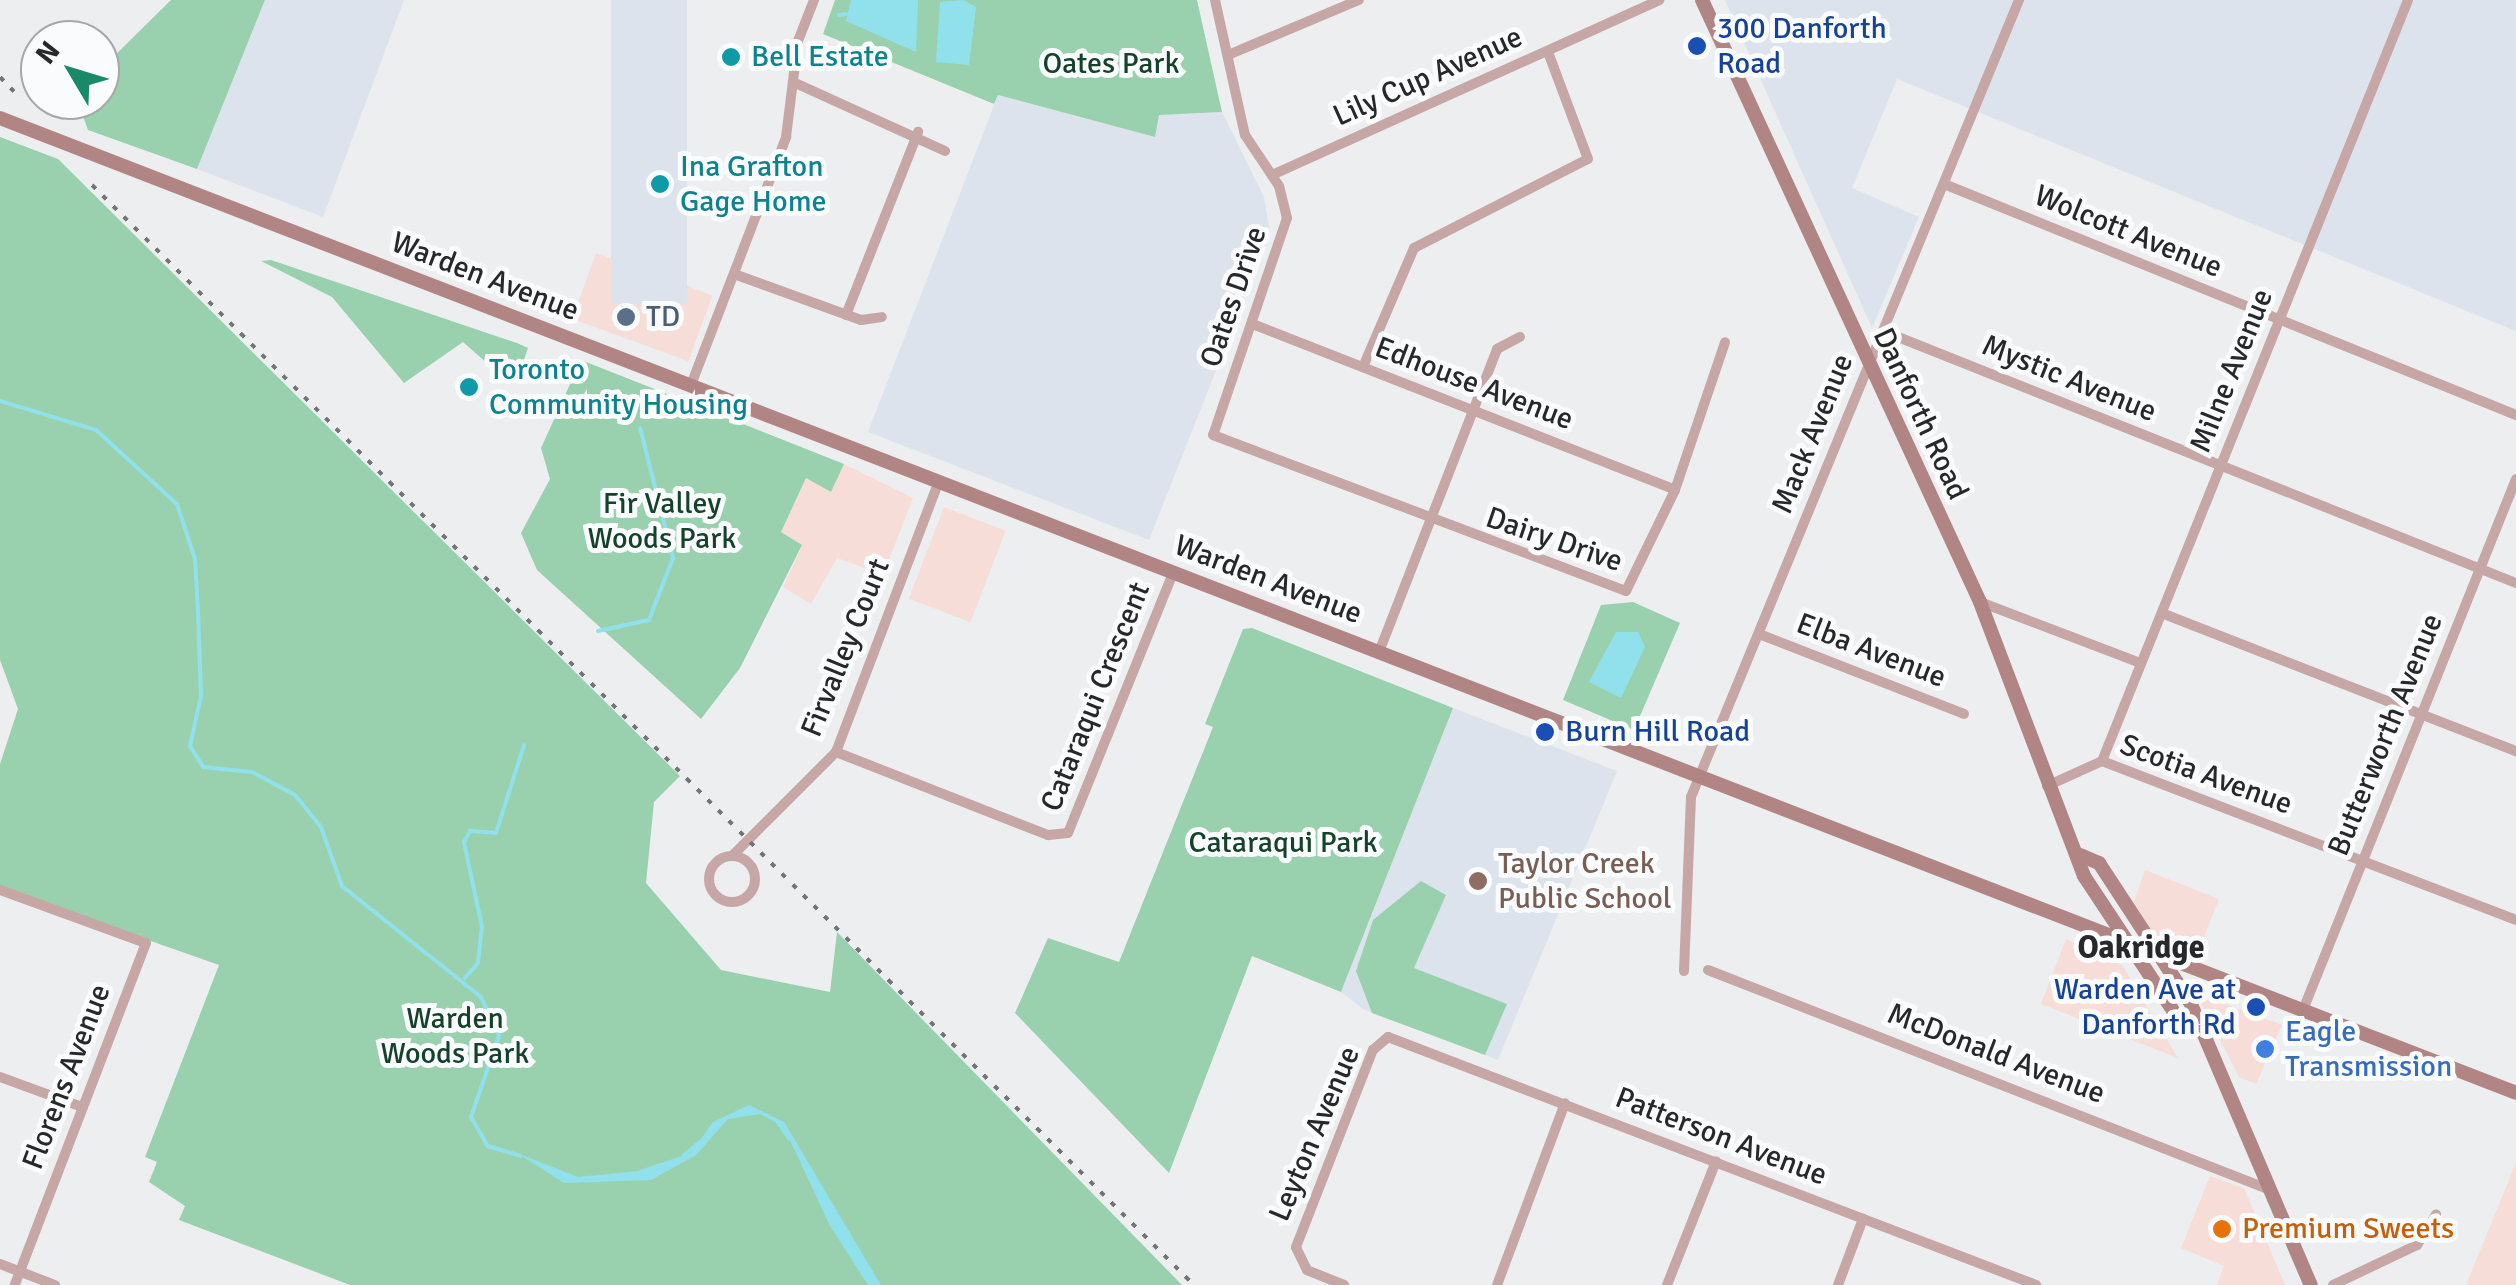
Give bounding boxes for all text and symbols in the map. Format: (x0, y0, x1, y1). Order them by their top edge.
place label: 300 Danforth Road (1717, 11, 1887, 82)
street label: Lily Cup Avenue (1328, 19, 1528, 135)
north arrow (20, 20, 120, 120)
text: N (29, 35, 67, 71)
marker: 300 Danforth Road (1686, 35, 1708, 57)
place label: Bell Estate (751, 39, 889, 75)
marker: Bell Estate (720, 46, 742, 68)
park label: Oates Park (1043, 46, 1179, 82)
place label: Ina Grafton Gage Home (680, 149, 827, 220)
marker: Ina Grafton Gage Home (649, 173, 671, 195)
street label: Wolcott Avenue (2029, 178, 2227, 286)
street label: Oates Drive (1193, 222, 1275, 372)
street label: Warden Avenue (386, 225, 584, 329)
street label: Milne Avenue (2183, 284, 2281, 458)
place label: TD (646, 299, 680, 335)
marker: TD (615, 306, 637, 328)
street label: Danforth Road (1865, 322, 1975, 506)
street label: Mystic Avenue (1977, 328, 2161, 430)
street label: Edhouse Avenue (1370, 330, 1578, 438)
street label: Mack Avenue (1765, 349, 1861, 519)
place label: Toronto Community Housing (489, 352, 748, 422)
marker: Toronto Community Housing (458, 376, 480, 398)
park label: Fir Valley Woods Park (588, 486, 736, 556)
street label: Dairy Drive (1481, 500, 1627, 580)
street label: Warden Avenue (1169, 528, 1367, 632)
street label: Firvalley Court (794, 554, 898, 742)
street label: Cataraqui Crescent (1034, 577, 1158, 817)
street label: Elba Avenue (1791, 606, 1951, 696)
street label: Butterworth Avenue (2321, 609, 2451, 861)
place label: Burn Hill Road (1565, 714, 1750, 750)
marker: Burn Hill Road (1534, 721, 1556, 743)
street label: Scotia Avenue (2115, 727, 2297, 823)
park label: Cataraqui Park (1189, 825, 1377, 861)
place label: Taylor Creek Public School (1498, 846, 1672, 916)
marker: Taylor Creek Public School (1467, 870, 1489, 892)
district label: Oakridge (2077, 929, 2205, 967)
place label: Warden Ave at Danforth Rd (2054, 972, 2236, 1042)
street label: Florens Avenue (15, 979, 119, 1175)
street label: McDonald Avenue (1882, 996, 2110, 1112)
marker: Warden Ave at Danforth Rd (2245, 996, 2267, 1018)
park label: Warden Woods Park (381, 1001, 529, 1072)
place label: Eagle Transmission (2285, 1014, 2452, 1084)
marker: Eagle Transmission (2254, 1038, 2276, 1060)
street label: Leyton Avenue (1262, 1041, 1368, 1227)
street label: Patterson Avenue (1610, 1080, 1832, 1194)
place label: Premium Sweets (2242, 1211, 2454, 1247)
marker: Premium Sweets (2211, 1218, 2233, 1240)

